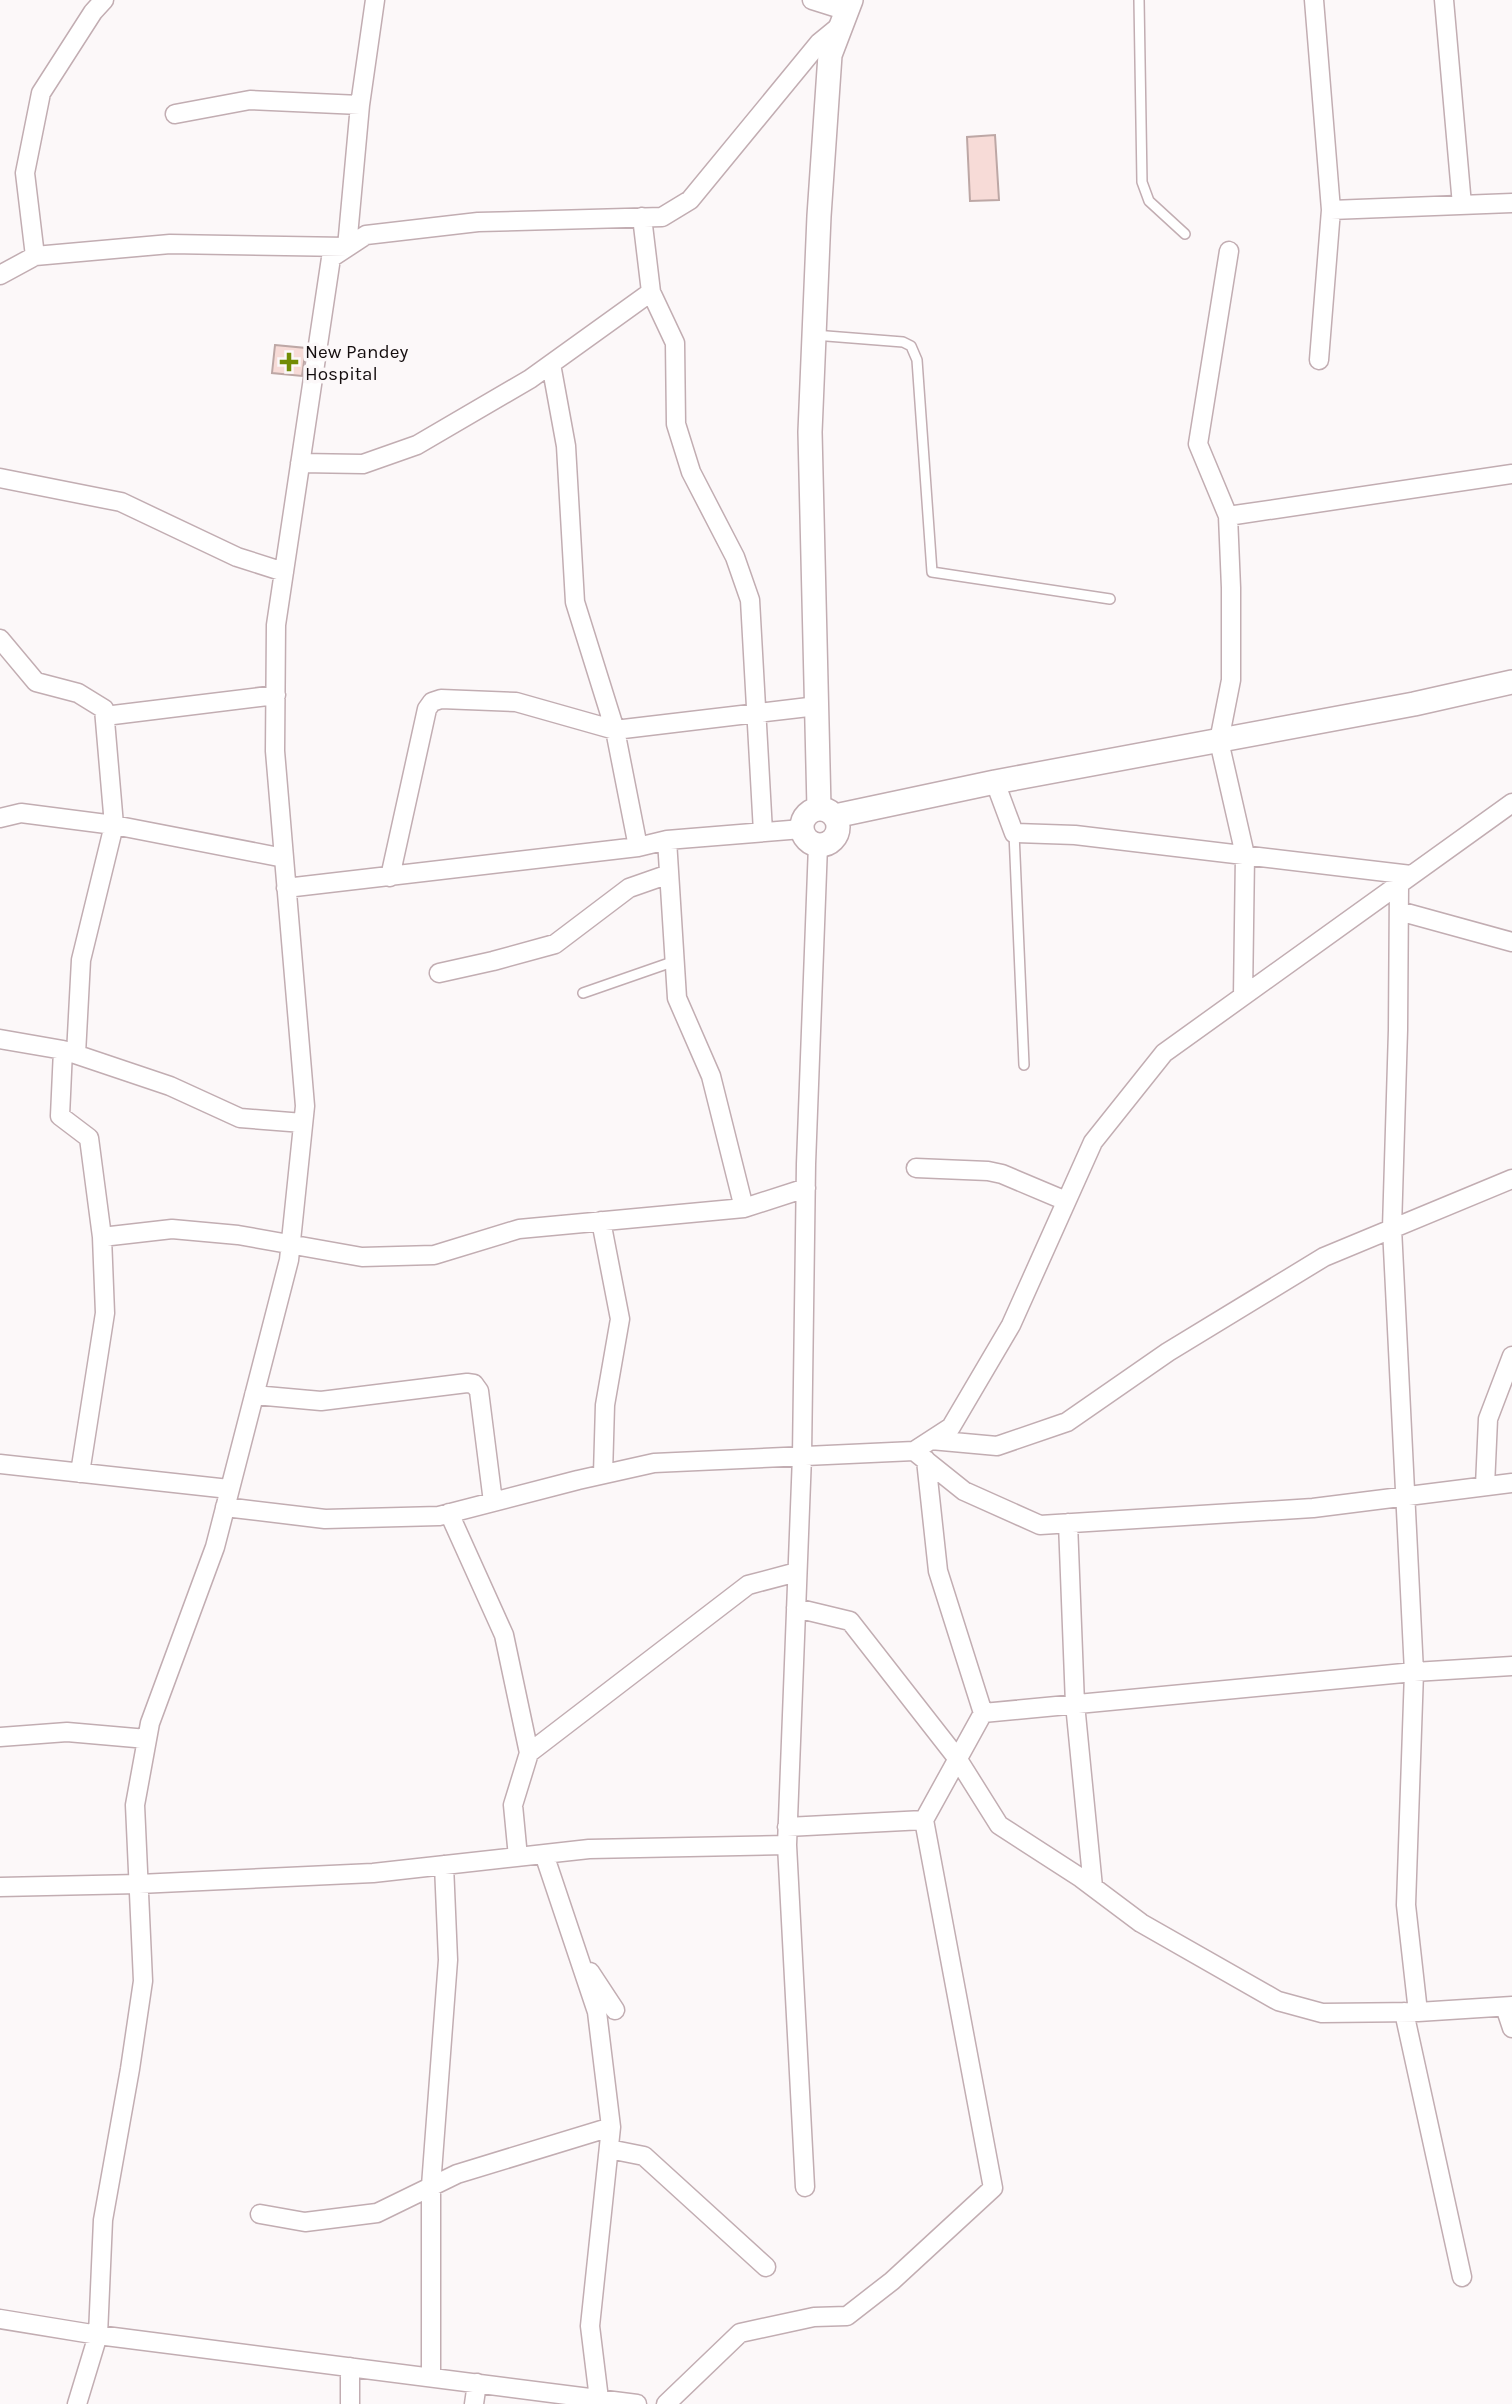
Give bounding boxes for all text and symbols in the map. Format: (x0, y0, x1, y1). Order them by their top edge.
place label: New Pandey Hospital (305, 341, 408, 385)
marker: New Pandey Hospital (279, 352, 299, 372)

